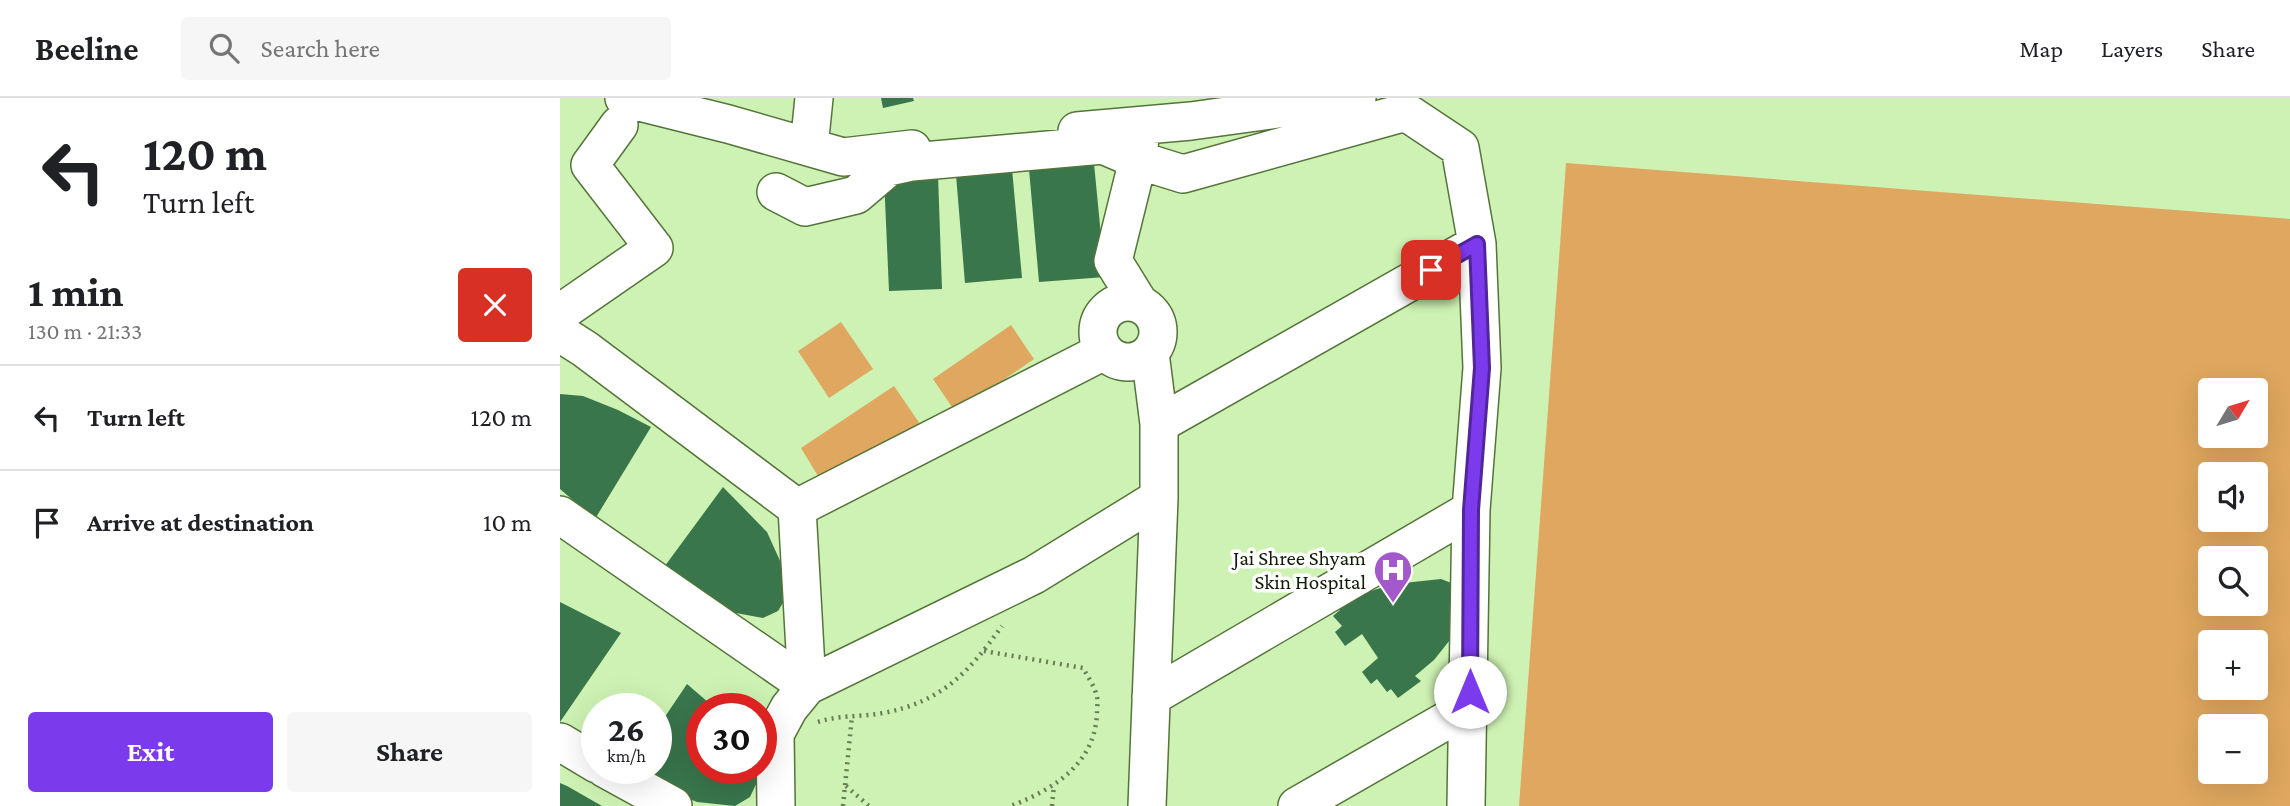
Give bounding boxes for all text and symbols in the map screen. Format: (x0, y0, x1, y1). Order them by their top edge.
search box (181, 17, 671, 80)
icon: search (205, 29, 243, 67)
text: Beeline (35, 30, 139, 67)
text: Search here (261, 34, 380, 63)
text: Map (2019, 35, 2063, 62)
text: Layers (2101, 35, 2163, 62)
text: Share (2201, 35, 2255, 62)
icon: left (28, 126, 119, 217)
text: 120 m (143, 126, 267, 181)
text: Turn left (143, 184, 254, 220)
pin (1401, 240, 1461, 300)
icon: arrive (1412, 251, 1450, 289)
text: 1 min (28, 268, 124, 315)
button: close (458, 268, 532, 342)
text: 130 m · 21:33 (28, 318, 142, 344)
north arrow (2198, 378, 2268, 448)
map controls (2198, 378, 2268, 784)
icon: left (28, 399, 66, 437)
text: Turn left (87, 403, 185, 432)
text: 120 m (471, 403, 532, 432)
button: sound (2198, 462, 2268, 532)
icon: arrive (28, 504, 66, 542)
text: Arrive at destination (87, 508, 314, 537)
text: 10 m (483, 508, 532, 537)
place label: Jai Shree Shyam Skin Hospital (1231, 546, 1366, 594)
button: search (2198, 546, 2268, 616)
hospital icon: Jai Shree Shyam Skin Hospital (1372, 549, 1414, 604)
button: + (2198, 630, 2268, 700)
position arrow (1433, 655, 1507, 729)
speed limit sign: 30 (686, 693, 777, 784)
text: 26 (608, 710, 645, 749)
button: Exit (28, 712, 273, 792)
button: Share (287, 712, 532, 792)
button: − (2198, 714, 2268, 784)
text: km/h (607, 746, 646, 766)

